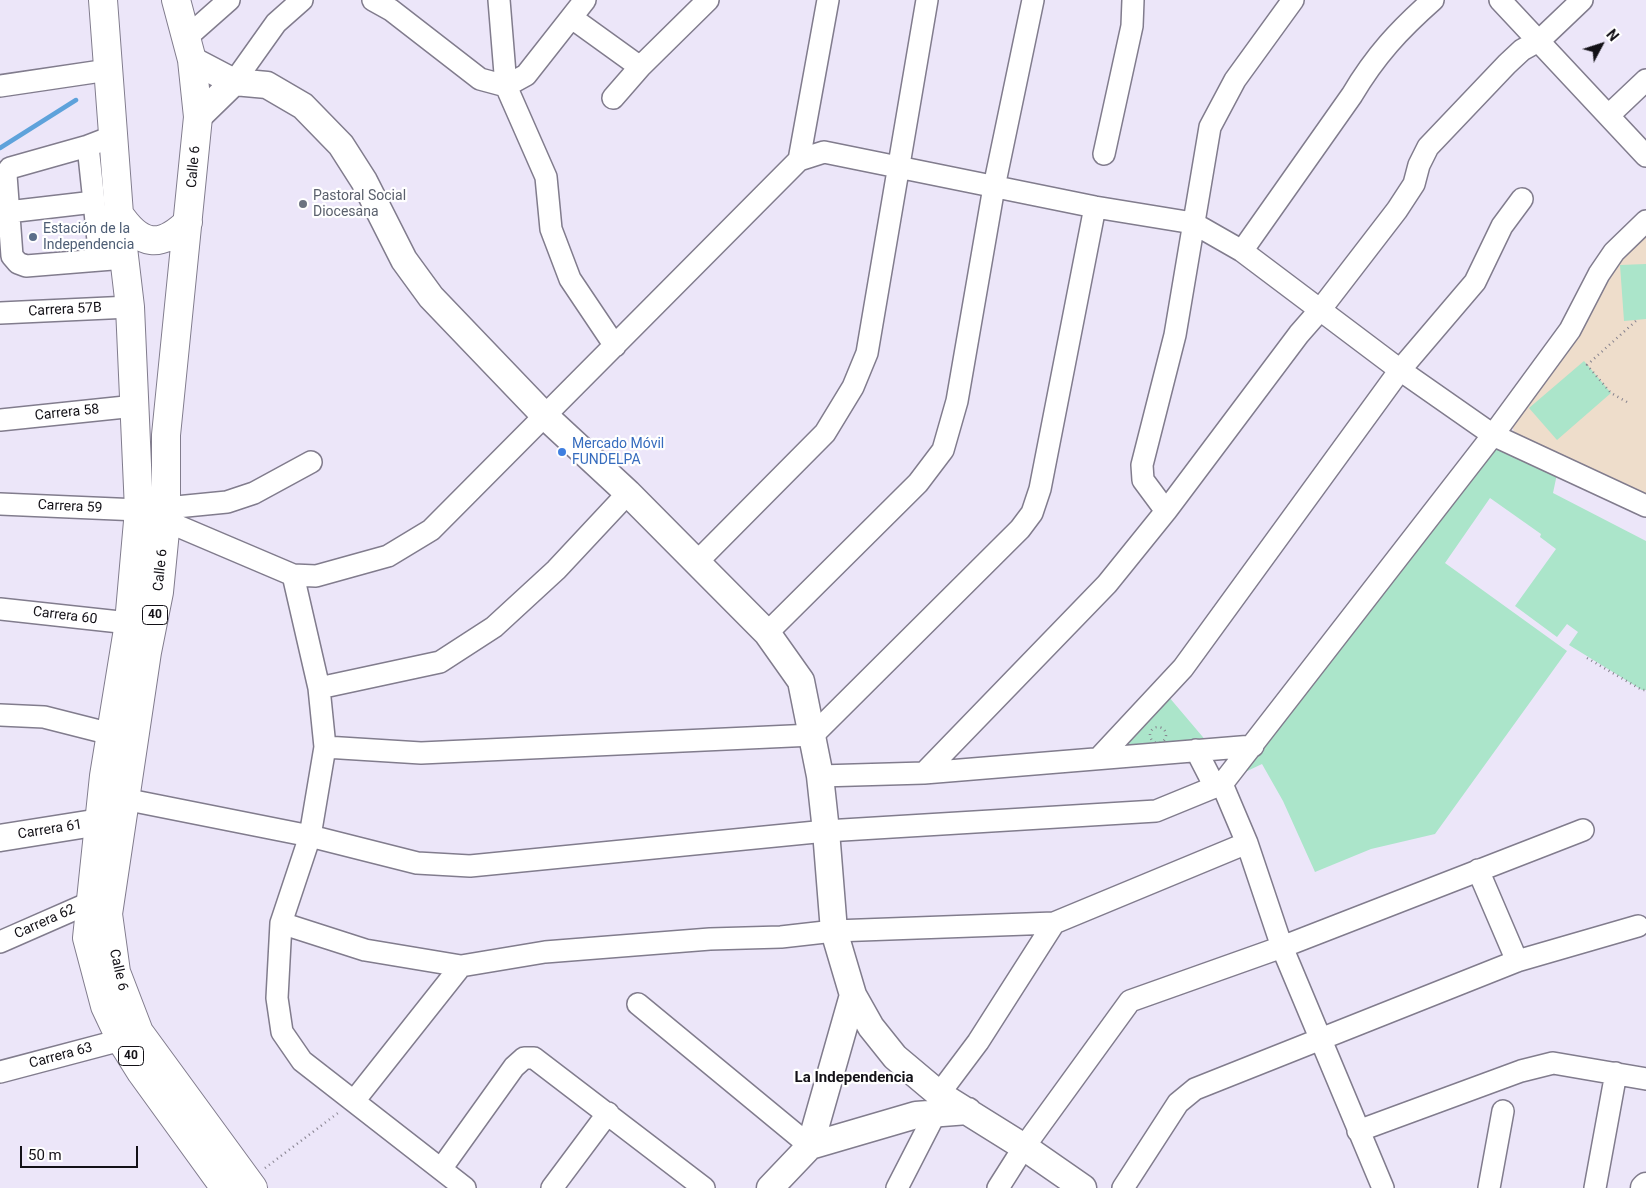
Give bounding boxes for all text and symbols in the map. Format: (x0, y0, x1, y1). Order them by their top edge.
north arrow (1576, 20, 1626, 70)
text: N (1603, 26, 1622, 44)
street label: Calle 6 (184, 145, 204, 189)
place label: Pastoral Social Diocesana (313, 188, 406, 220)
marker: Pastoral Social Diocesana (297, 198, 309, 210)
place label: Estación de la Independencia (43, 221, 134, 253)
marker: Estación de la Independencia (27, 231, 39, 243)
street label: Carrera 57B (28, 300, 102, 320)
street label: Carrera 58 (34, 401, 100, 425)
place label: Mercado Móvil FUNDELPA (572, 436, 664, 468)
marker: Mercado Móvil FUNDELPA (556, 446, 568, 458)
street label: Carrera 59 (37, 497, 103, 517)
street label: Calle 6 (150, 548, 172, 592)
street label: Carrera 60 (32, 604, 98, 628)
road number: 40 (142, 606, 168, 624)
street label: Carrera 61 (17, 817, 83, 843)
street label: Carrera 62 (12, 901, 78, 943)
street label: Calle 6 (105, 948, 131, 992)
street label: Carrera 63 (28, 1039, 94, 1073)
road number: 40 (118, 1046, 144, 1066)
district label: La Independencia (795, 1069, 913, 1087)
scale bar (22, 1136, 140, 1168)
text: 50 m (28, 1146, 62, 1164)

